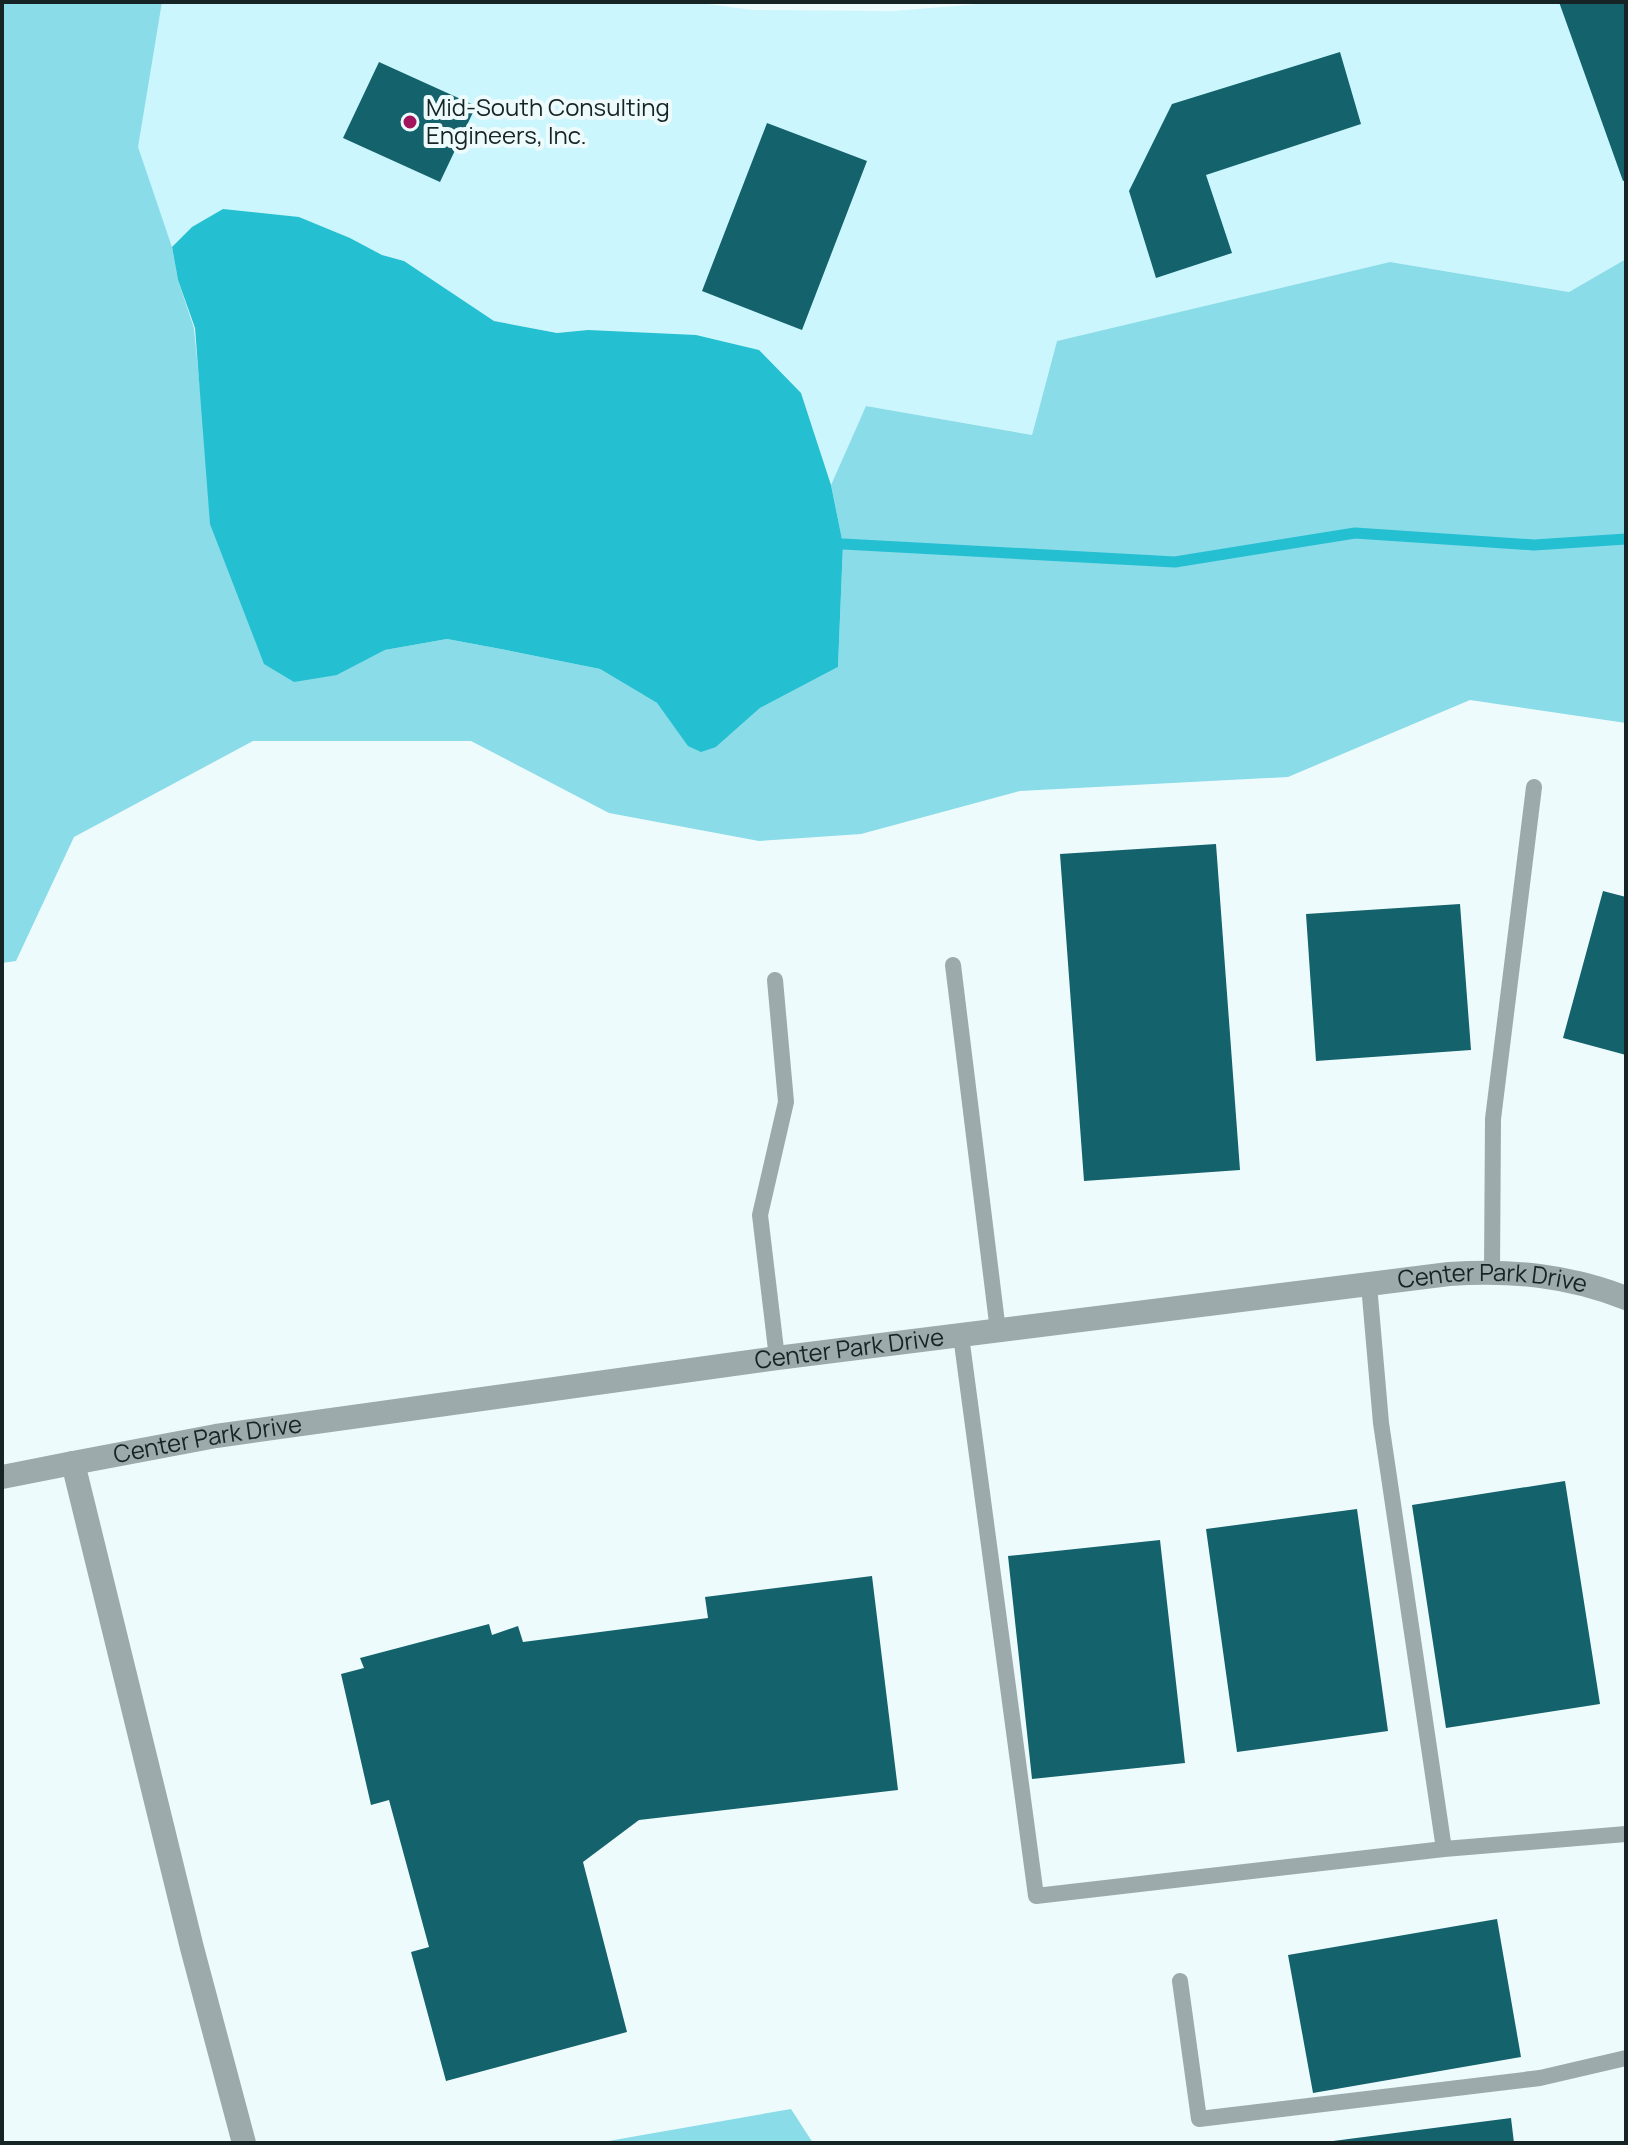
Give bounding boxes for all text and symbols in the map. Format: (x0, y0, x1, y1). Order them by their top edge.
place label: Mid-South Consulting Engineers, Inc. (426, 90, 670, 151)
marker: Mid-South Consulting Engineers, Inc. (401, 113, 419, 131)
street label: Center Park Drive (1396, 1255, 1591, 1300)
street label: Center Park Drive (752, 1319, 946, 1376)
street label: Center Park Drive (110, 1406, 304, 1470)

